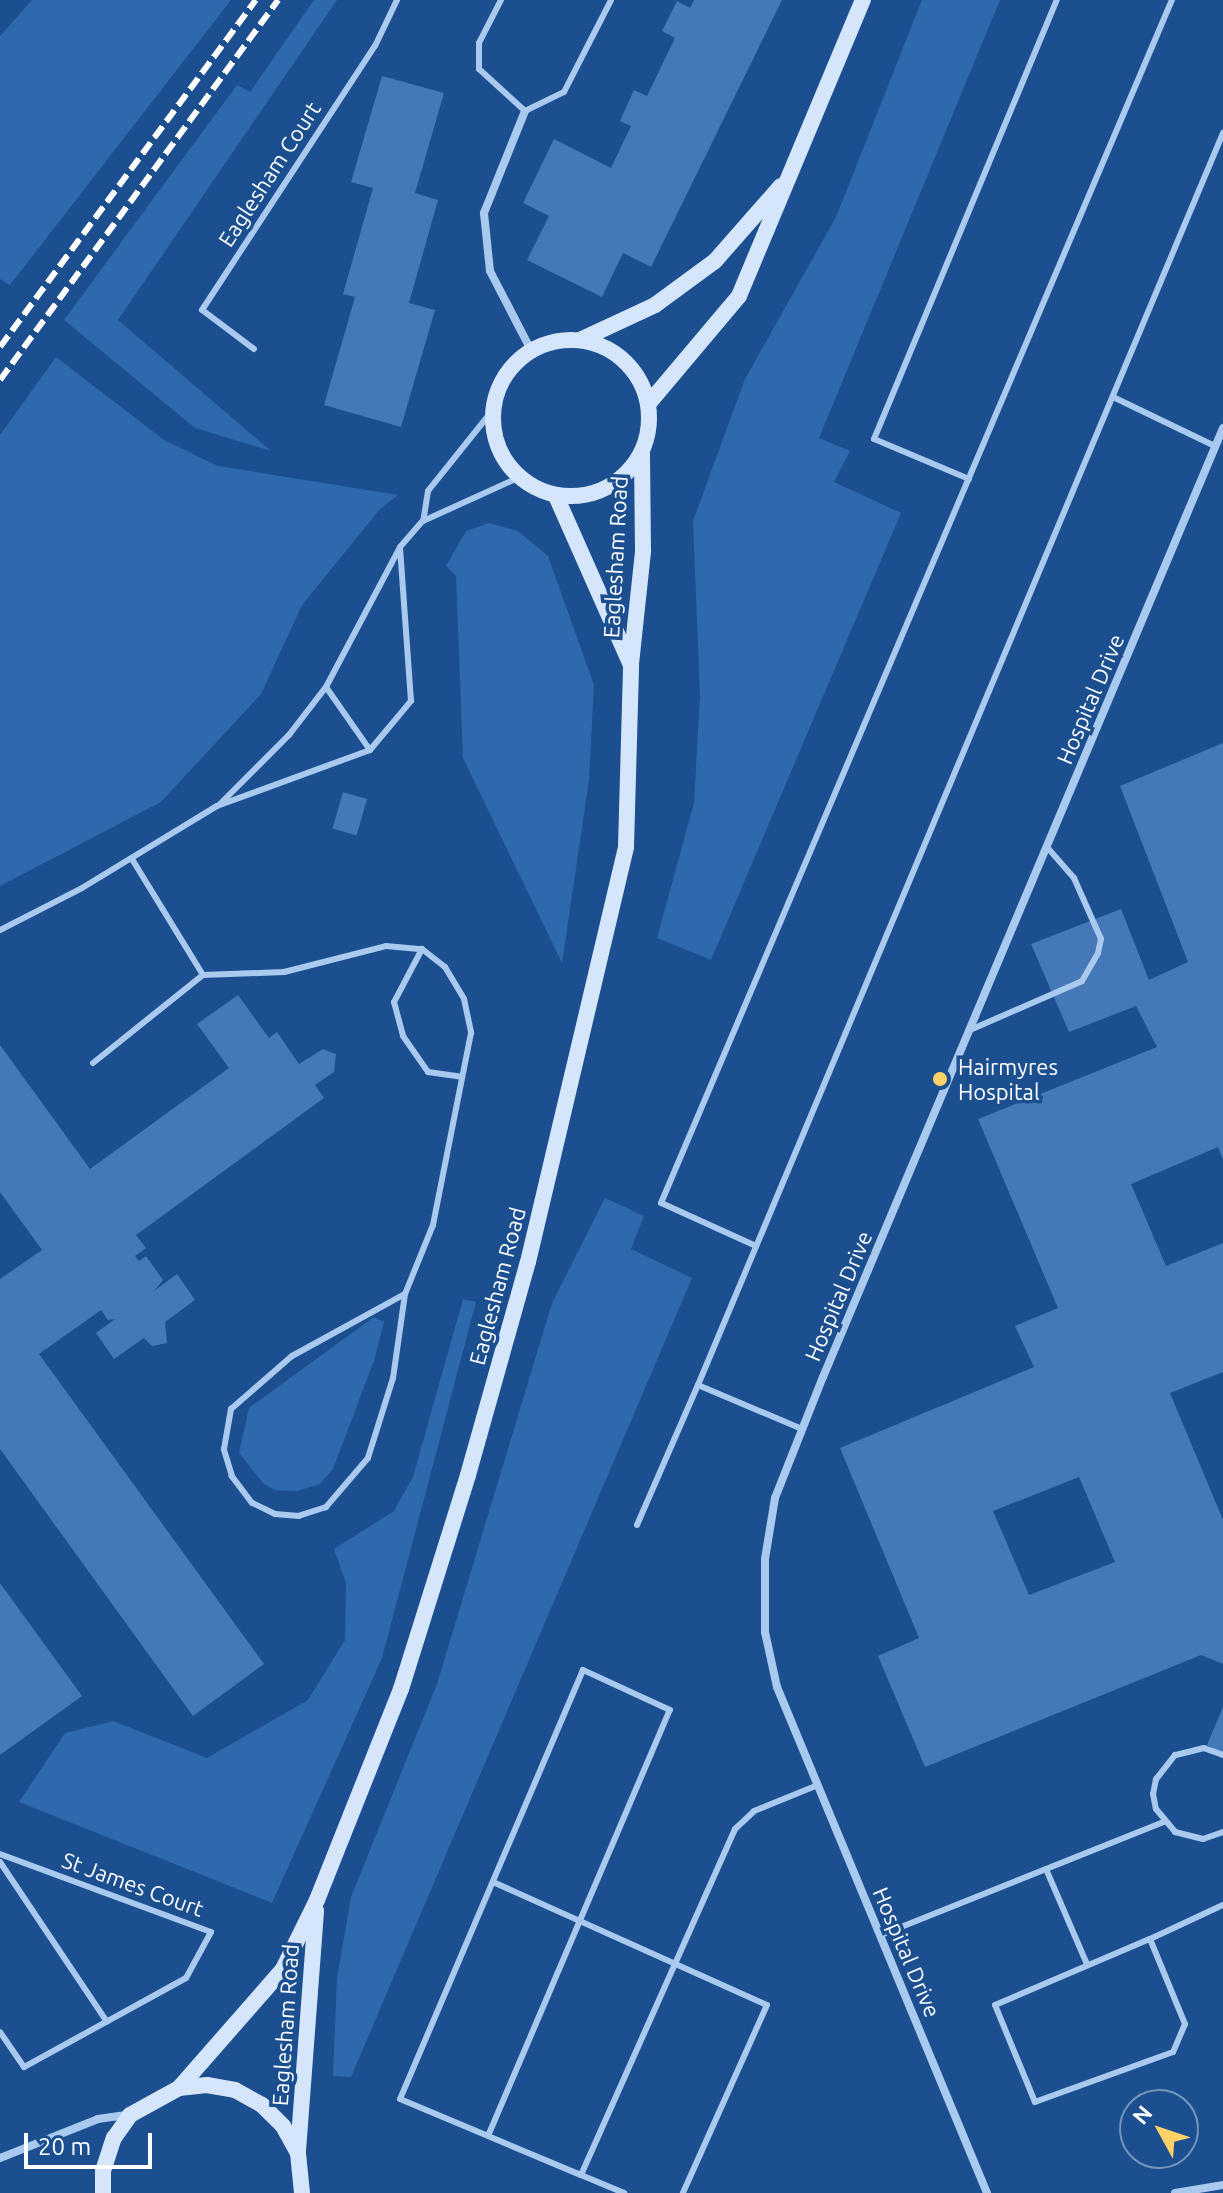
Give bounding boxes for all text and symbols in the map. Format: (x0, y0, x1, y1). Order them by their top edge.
street label: Eaglesham Court (212, 97, 326, 251)
street label: Eaglesham Road (598, 475, 632, 639)
street label: Hospital Drive (1051, 630, 1129, 768)
place label: Hairmyres Hospital (958, 1053, 1058, 1104)
marker: Hairmyres Hospital (929, 1068, 951, 1090)
street label: Eaglesham Road (463, 1204, 531, 1368)
street label: Hospital Drive (799, 1227, 877, 1365)
street label: St James Court (59, 1846, 207, 1922)
street label: Hospital Drive (868, 1883, 946, 2021)
street label: Eaglesham Road (266, 1943, 304, 2107)
north arrow (1119, 2089, 1199, 2169)
text: N (1127, 2100, 1157, 2129)
scale bar (28, 2117, 156, 2167)
text: 20 m (38, 2133, 91, 2160)

